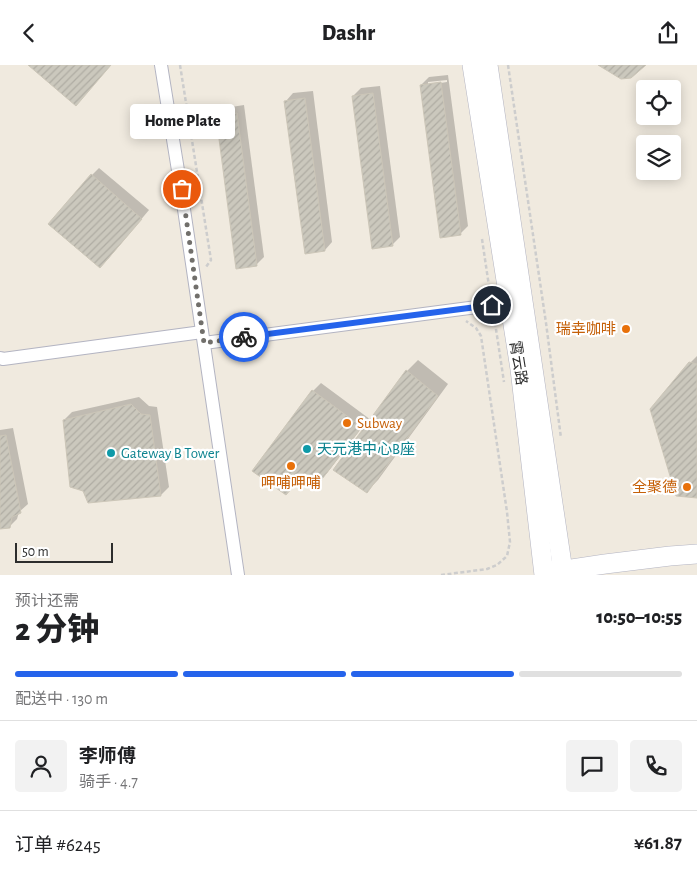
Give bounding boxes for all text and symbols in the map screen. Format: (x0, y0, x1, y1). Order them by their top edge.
icon: back (15, 19, 43, 47)
icon: share (654, 19, 682, 47)
text: Dashr (322, 22, 375, 44)
map controls (636, 80, 681, 180)
button: locate (636, 80, 681, 125)
callout: Home Plate (130, 104, 234, 139)
text: Home Plate (144, 113, 221, 129)
button: layers (636, 135, 681, 180)
pin (161, 168, 203, 210)
icon: bag (168, 175, 196, 203)
pin (471, 284, 513, 326)
icon: home (478, 291, 506, 319)
courier (219, 312, 269, 362)
place label: 瑞幸咖啡 (556, 321, 616, 337)
icon: bike (230, 323, 258, 351)
marker: 瑞幸咖啡 (620, 323, 632, 335)
street label: 霄云路 (507, 339, 530, 386)
place label: Subway (357, 416, 403, 431)
marker: Subway (341, 417, 353, 429)
place label: 天元港中心B座 (317, 441, 415, 457)
marker: 天元港中心B座 (301, 443, 313, 455)
place label: Gateway B Tower (121, 446, 220, 461)
marker: Gateway B Tower (105, 447, 117, 459)
marker: 呷哺呷哺 (285, 460, 297, 472)
place label: 呷哺呷哺 (261, 475, 321, 491)
place label: 全聚德 (632, 478, 677, 495)
marker: 全聚德 (681, 481, 693, 493)
scale bar (15, 540, 112, 563)
text: 50 m (22, 545, 49, 559)
text: 预计还需 (15, 593, 79, 609)
text: 10:50–10:55 (596, 608, 682, 627)
text: 2 分钟 (15, 614, 99, 646)
text: 配送中 · 130 m (15, 691, 108, 707)
button: person (15, 740, 67, 792)
button: chat (566, 740, 618, 792)
button: phone (630, 740, 682, 792)
text: 李师傅 (79, 747, 136, 766)
text: 骑手 · 4.7 (79, 774, 138, 790)
text: ¥61.87 (634, 834, 682, 853)
text: 订单 #6245 (15, 836, 101, 855)

